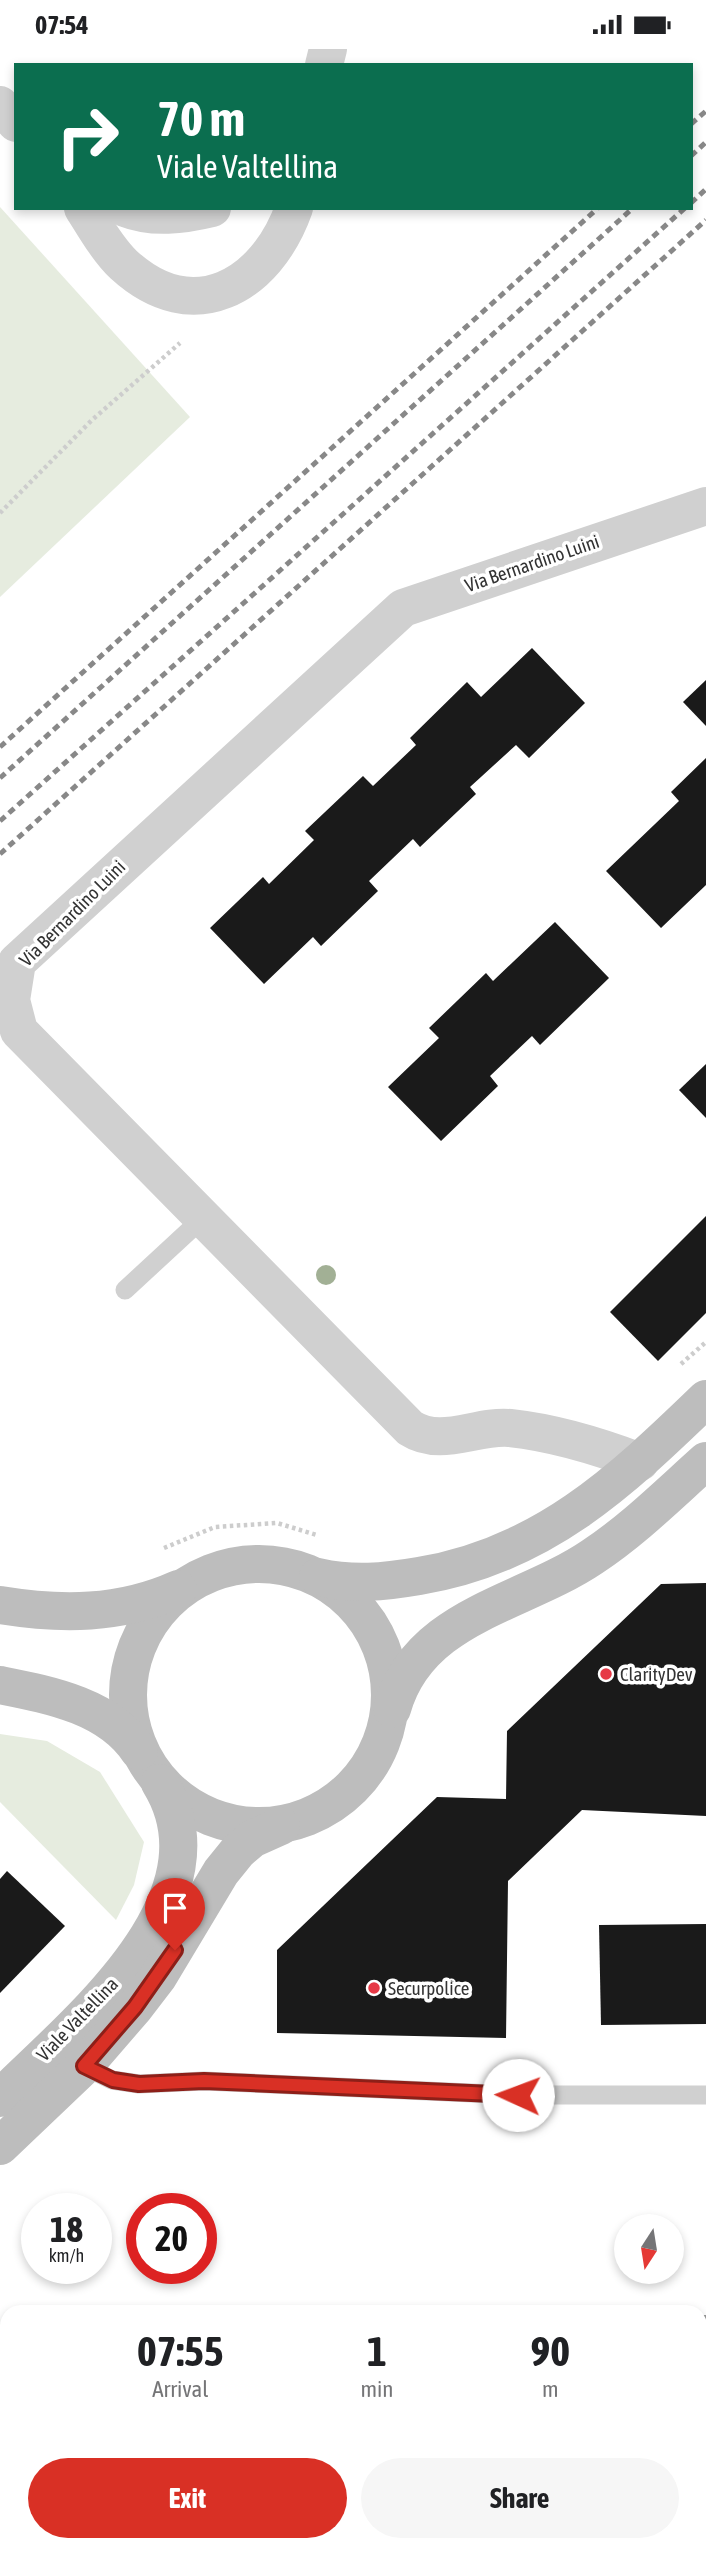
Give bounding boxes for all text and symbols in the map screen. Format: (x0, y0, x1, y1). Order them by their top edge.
text: 07:54 (35, 10, 89, 40)
text: 70 m (157, 90, 245, 146)
icon: right (42, 91, 133, 182)
text: Viale Valtellina (157, 148, 338, 185)
street label: Via Bernardino Luini (462, 530, 602, 596)
street label: Via Bernardino Luini (15, 856, 129, 970)
place label: ClarityDev (620, 1663, 693, 1685)
marker: ClarityDev (598, 1666, 614, 1682)
pin (145, 1878, 205, 1950)
icon: arrive (156, 1889, 194, 1927)
street label: Viale Valtellina (32, 1973, 122, 2065)
place label: Securpolice (388, 1977, 469, 1999)
marker: Securpolice (366, 1980, 382, 1996)
position arrow (481, 2058, 555, 2132)
speed limit sign: 20 (126, 2193, 217, 2284)
text: 18 (50, 2209, 83, 2249)
north arrow (614, 2214, 684, 2284)
map controls (614, 2214, 684, 2284)
text: km/h (49, 2245, 84, 2266)
text: 07:55 (137, 2327, 223, 2375)
text: 1 (367, 2327, 387, 2375)
text: 90 (531, 2327, 570, 2375)
text: Arrival (152, 2376, 208, 2402)
text: min (360, 2376, 393, 2402)
text: m (542, 2376, 559, 2402)
button: Exit (28, 2458, 347, 2538)
button: Share (361, 2458, 679, 2538)

